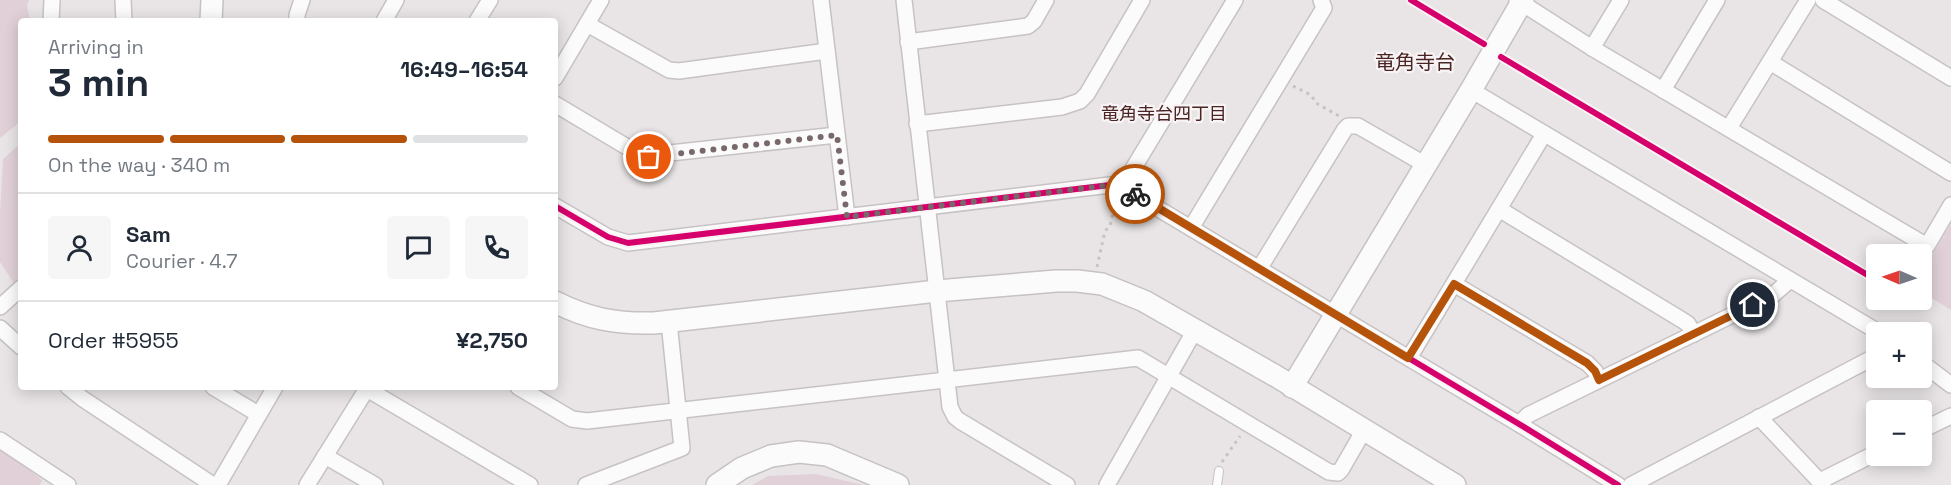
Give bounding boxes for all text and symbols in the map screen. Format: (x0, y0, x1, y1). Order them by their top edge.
text: Arriving in (48, 34, 144, 60)
district label: 竜角寺台 (1375, 49, 1455, 75)
text: 16:49–16:54 (400, 55, 528, 83)
text: 3 min (48, 58, 149, 107)
district label: 竜角寺台四丁目 (1101, 102, 1227, 125)
pin (623, 131, 674, 182)
icon: bag (632, 140, 665, 173)
text: On the way · 340 m (48, 152, 230, 178)
courier (1105, 164, 1165, 224)
icon: bike (1119, 178, 1152, 211)
button: person (48, 216, 111, 279)
button: chat (387, 216, 450, 279)
button: phone (465, 216, 528, 279)
text: Sam (126, 220, 171, 248)
north arrow (1866, 244, 1932, 310)
map controls (1866, 244, 1932, 466)
text: Courier · 4.7 (126, 248, 237, 274)
pin (1727, 279, 1778, 330)
icon: home (1736, 288, 1769, 321)
button: + (1866, 322, 1932, 388)
text: Order #5955 (48, 326, 179, 354)
text: ¥2,750 (456, 326, 528, 354)
button: − (1866, 400, 1932, 466)

